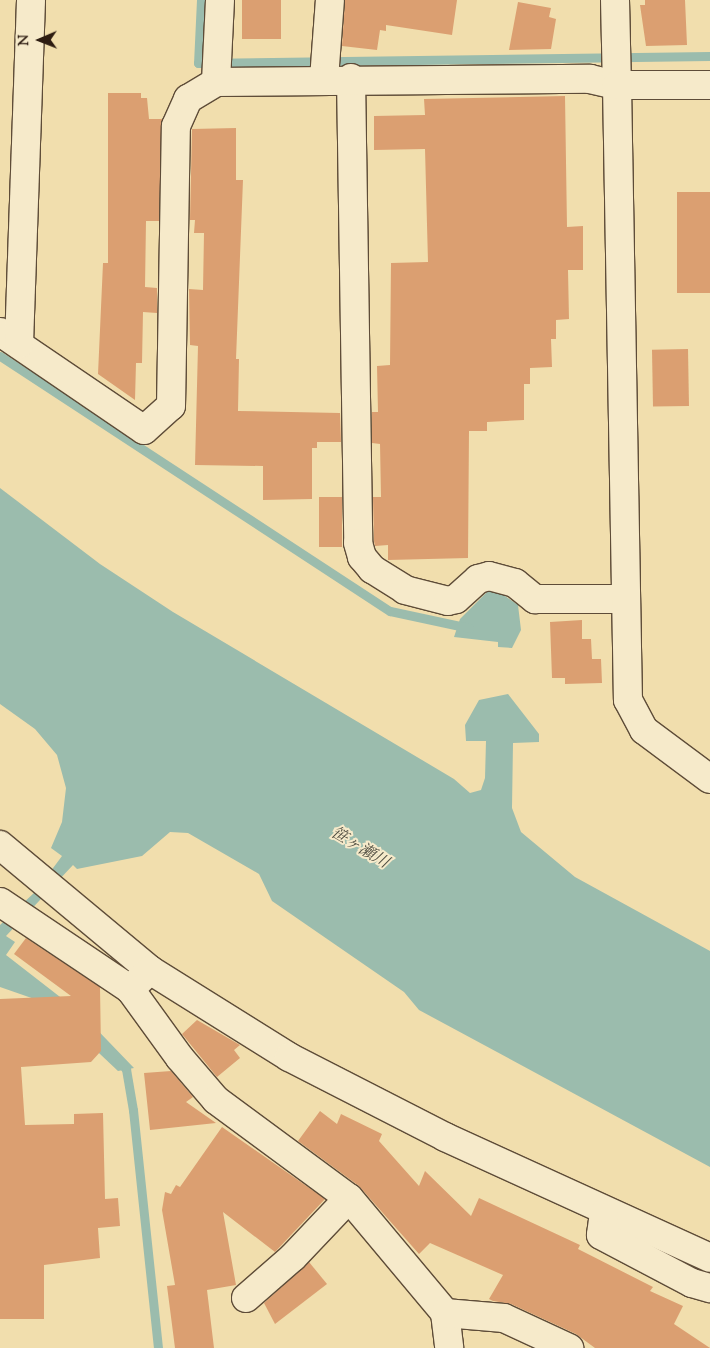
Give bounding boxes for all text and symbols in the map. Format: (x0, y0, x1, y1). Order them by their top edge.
north arrow (15, 15, 65, 65)
text: N (15, 34, 35, 46)
water label: 笹ヶ瀬川 (327, 824, 391, 874)

